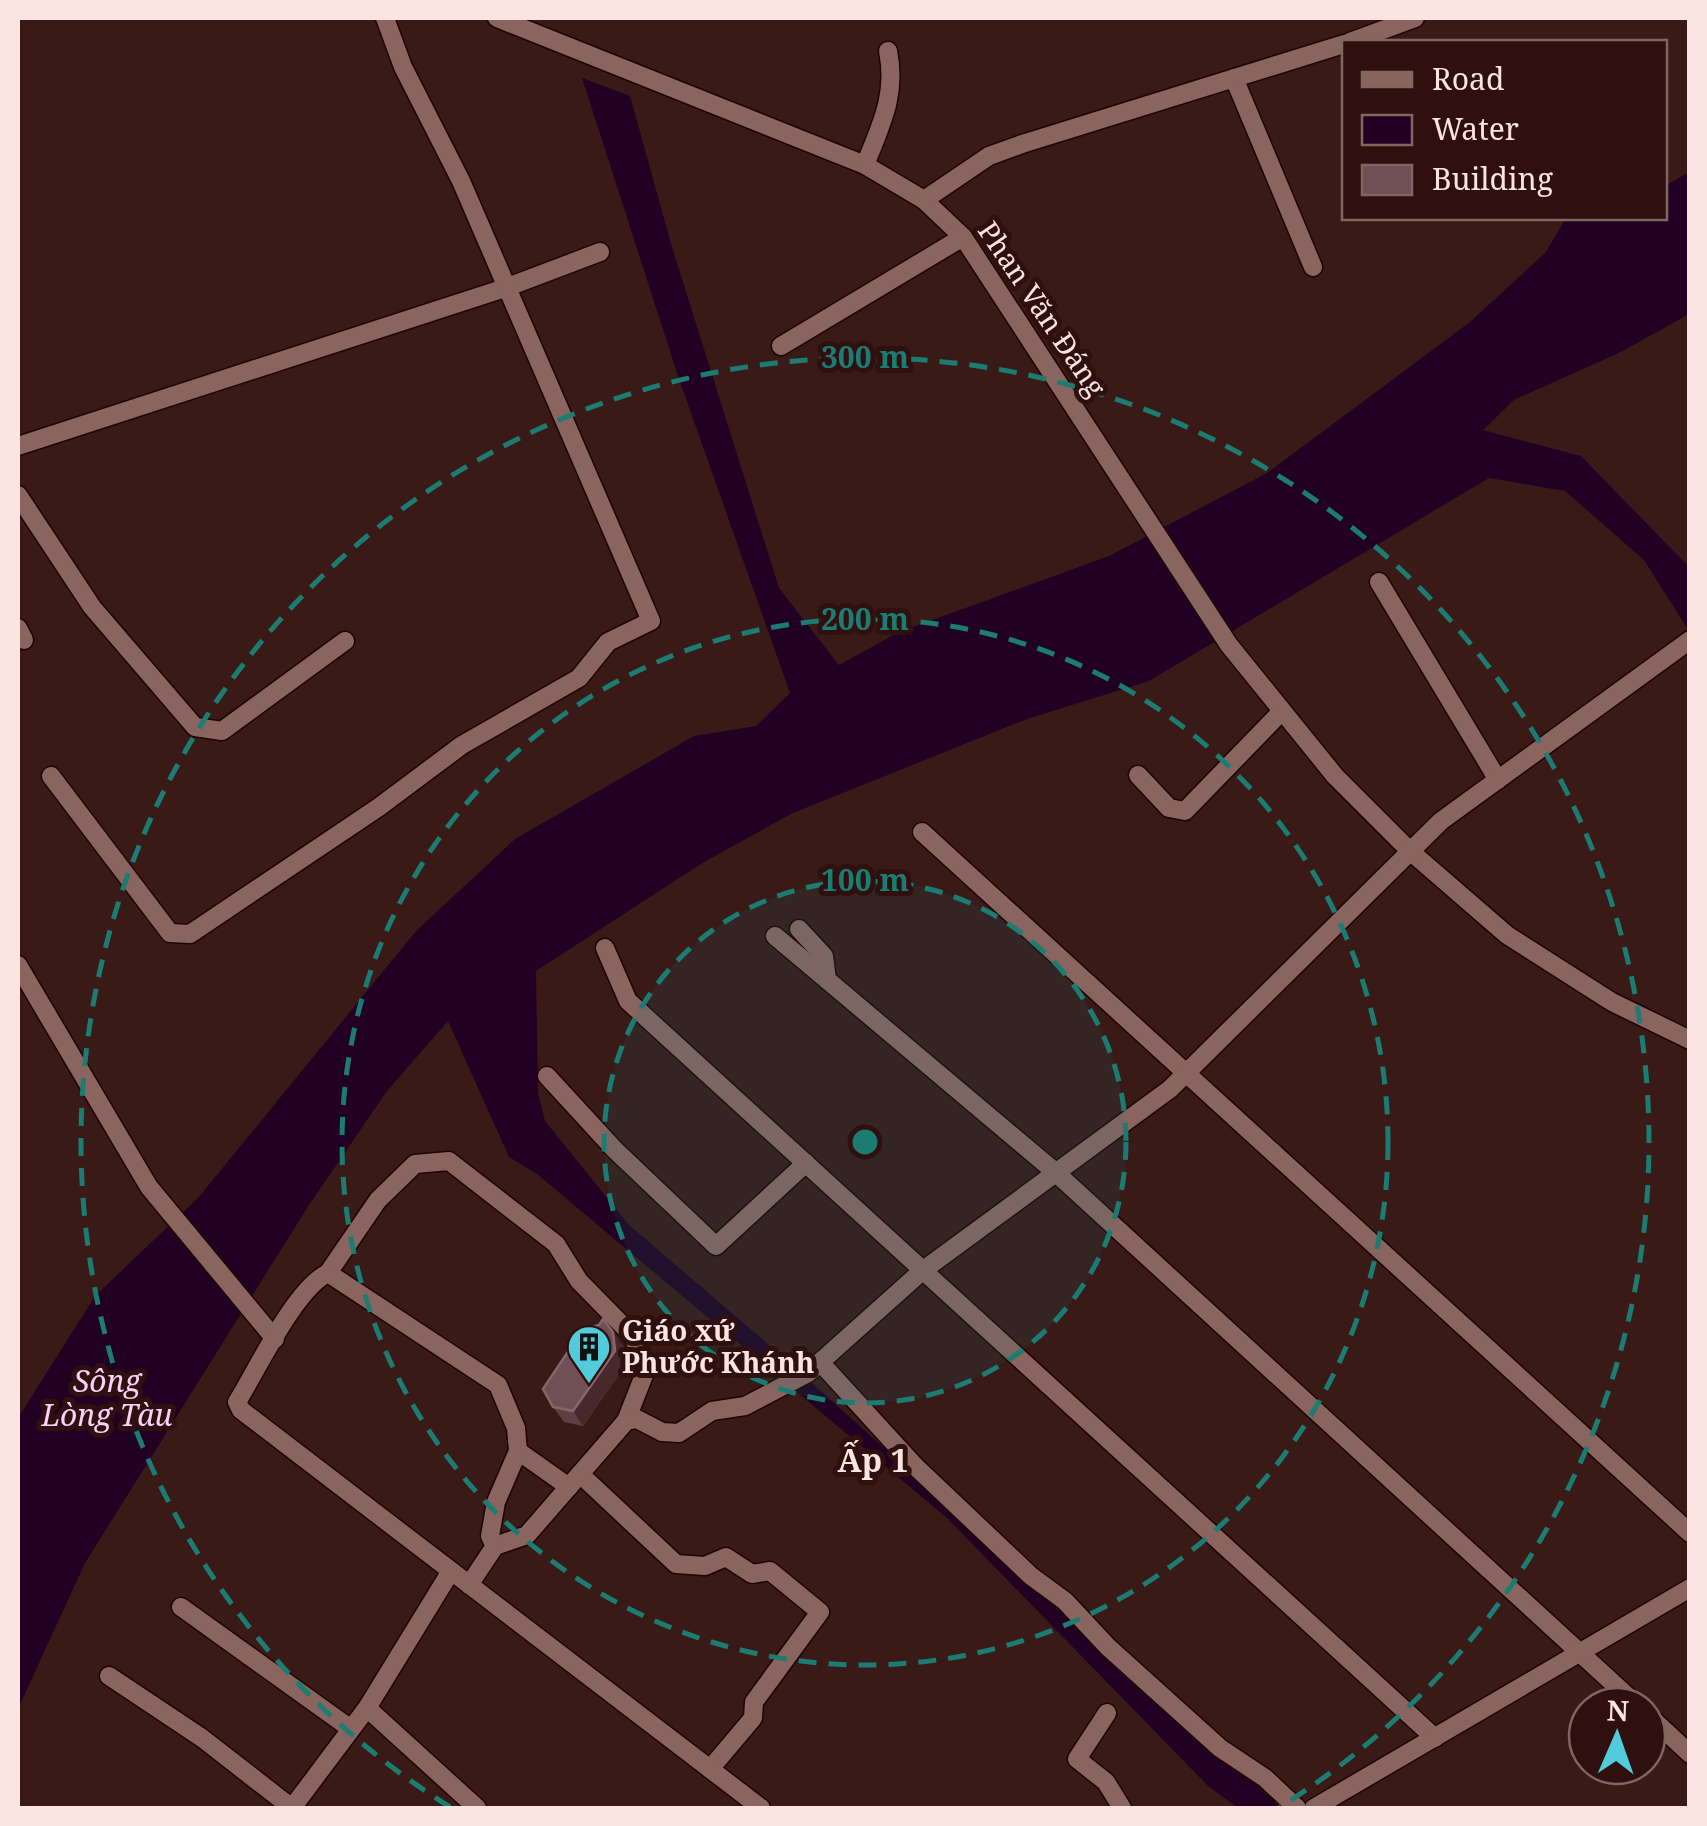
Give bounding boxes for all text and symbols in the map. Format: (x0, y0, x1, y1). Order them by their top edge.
legend (1342, 40, 1667, 220)
text: Road (1432, 58, 1504, 99)
text: Water (1432, 108, 1519, 149)
text: Building (1432, 158, 1553, 199)
street label: Phan Văn Đáng (970, 214, 1115, 403)
text: 300 m (821, 336, 909, 377)
text: 200 m (821, 598, 909, 639)
text: 100 m (821, 859, 909, 900)
centre of rings (847, 1124, 883, 1160)
place label: Giáo xứ Phước Khánh (622, 1311, 815, 1381)
building icon: Giáo xứ Phước Khánh (566, 1324, 612, 1385)
water label: Sông Lòng Tàu (40, 1360, 173, 1435)
district label: Ấp 1 (837, 1438, 909, 1481)
north arrow (1567, 1686, 1667, 1786)
text: N (1606, 1691, 1630, 1729)

